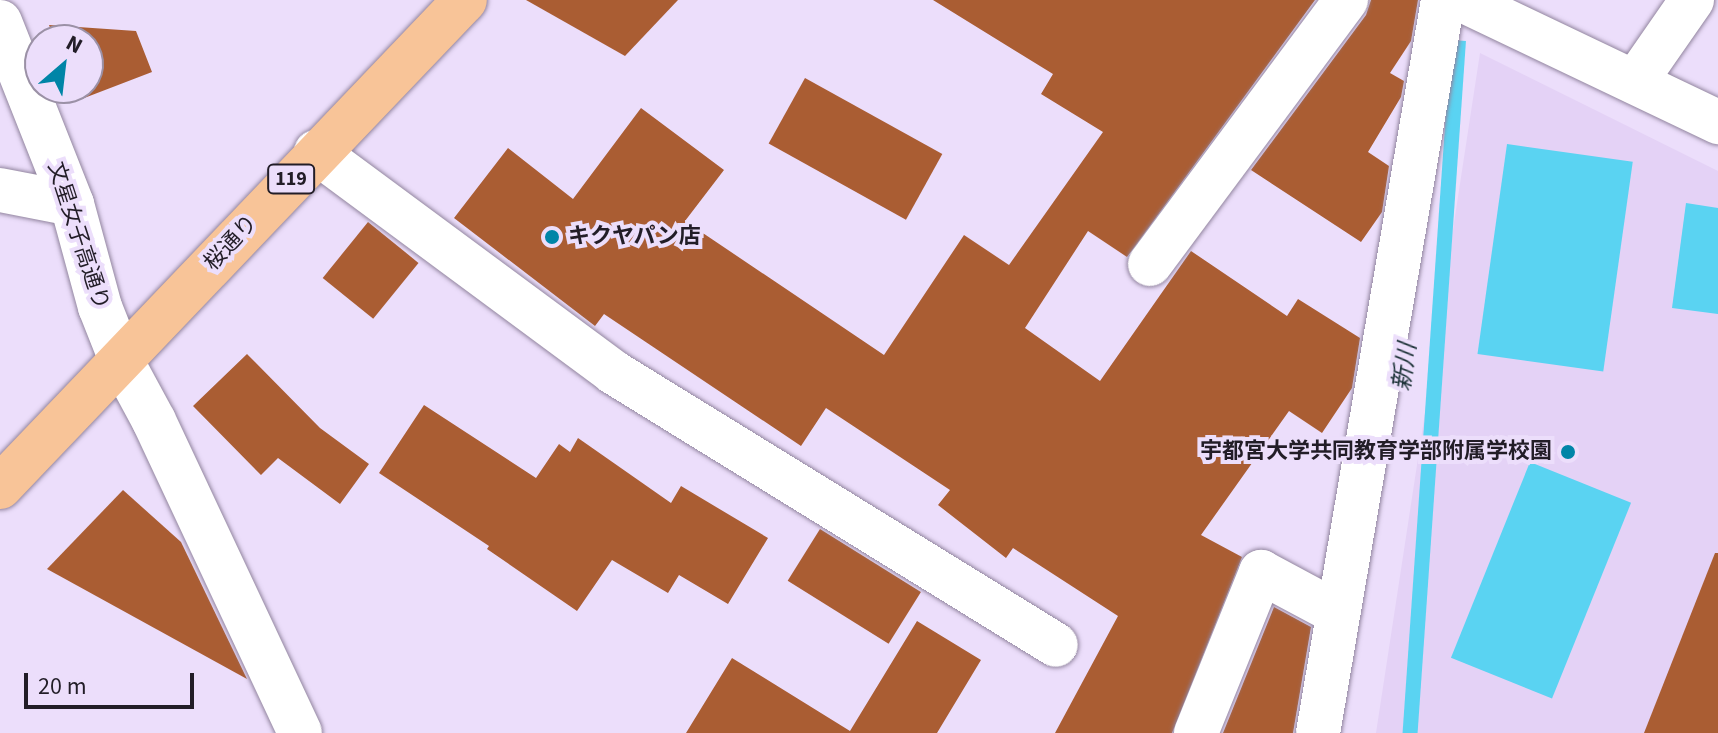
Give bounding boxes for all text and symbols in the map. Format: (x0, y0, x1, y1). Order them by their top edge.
north arrow (24, 24, 104, 104)
text: N (60, 27, 88, 62)
street label: 文星女子高通り (42, 159, 114, 313)
road number: 119 (267, 163, 315, 195)
street label: 桜通り (199, 210, 263, 276)
place label: キクヤパン店 (568, 224, 700, 250)
marker: キクヤパン店 (543, 228, 561, 246)
water label: 新川 (1387, 341, 1423, 393)
place label: 宇都宮大学共同教育学部附属学校園 (1200, 439, 1552, 465)
marker: 宇都宮大学共同教育学部附属学校園 (1559, 443, 1577, 461)
scale bar (28, 657, 198, 707)
text: 20 m (38, 669, 87, 704)

